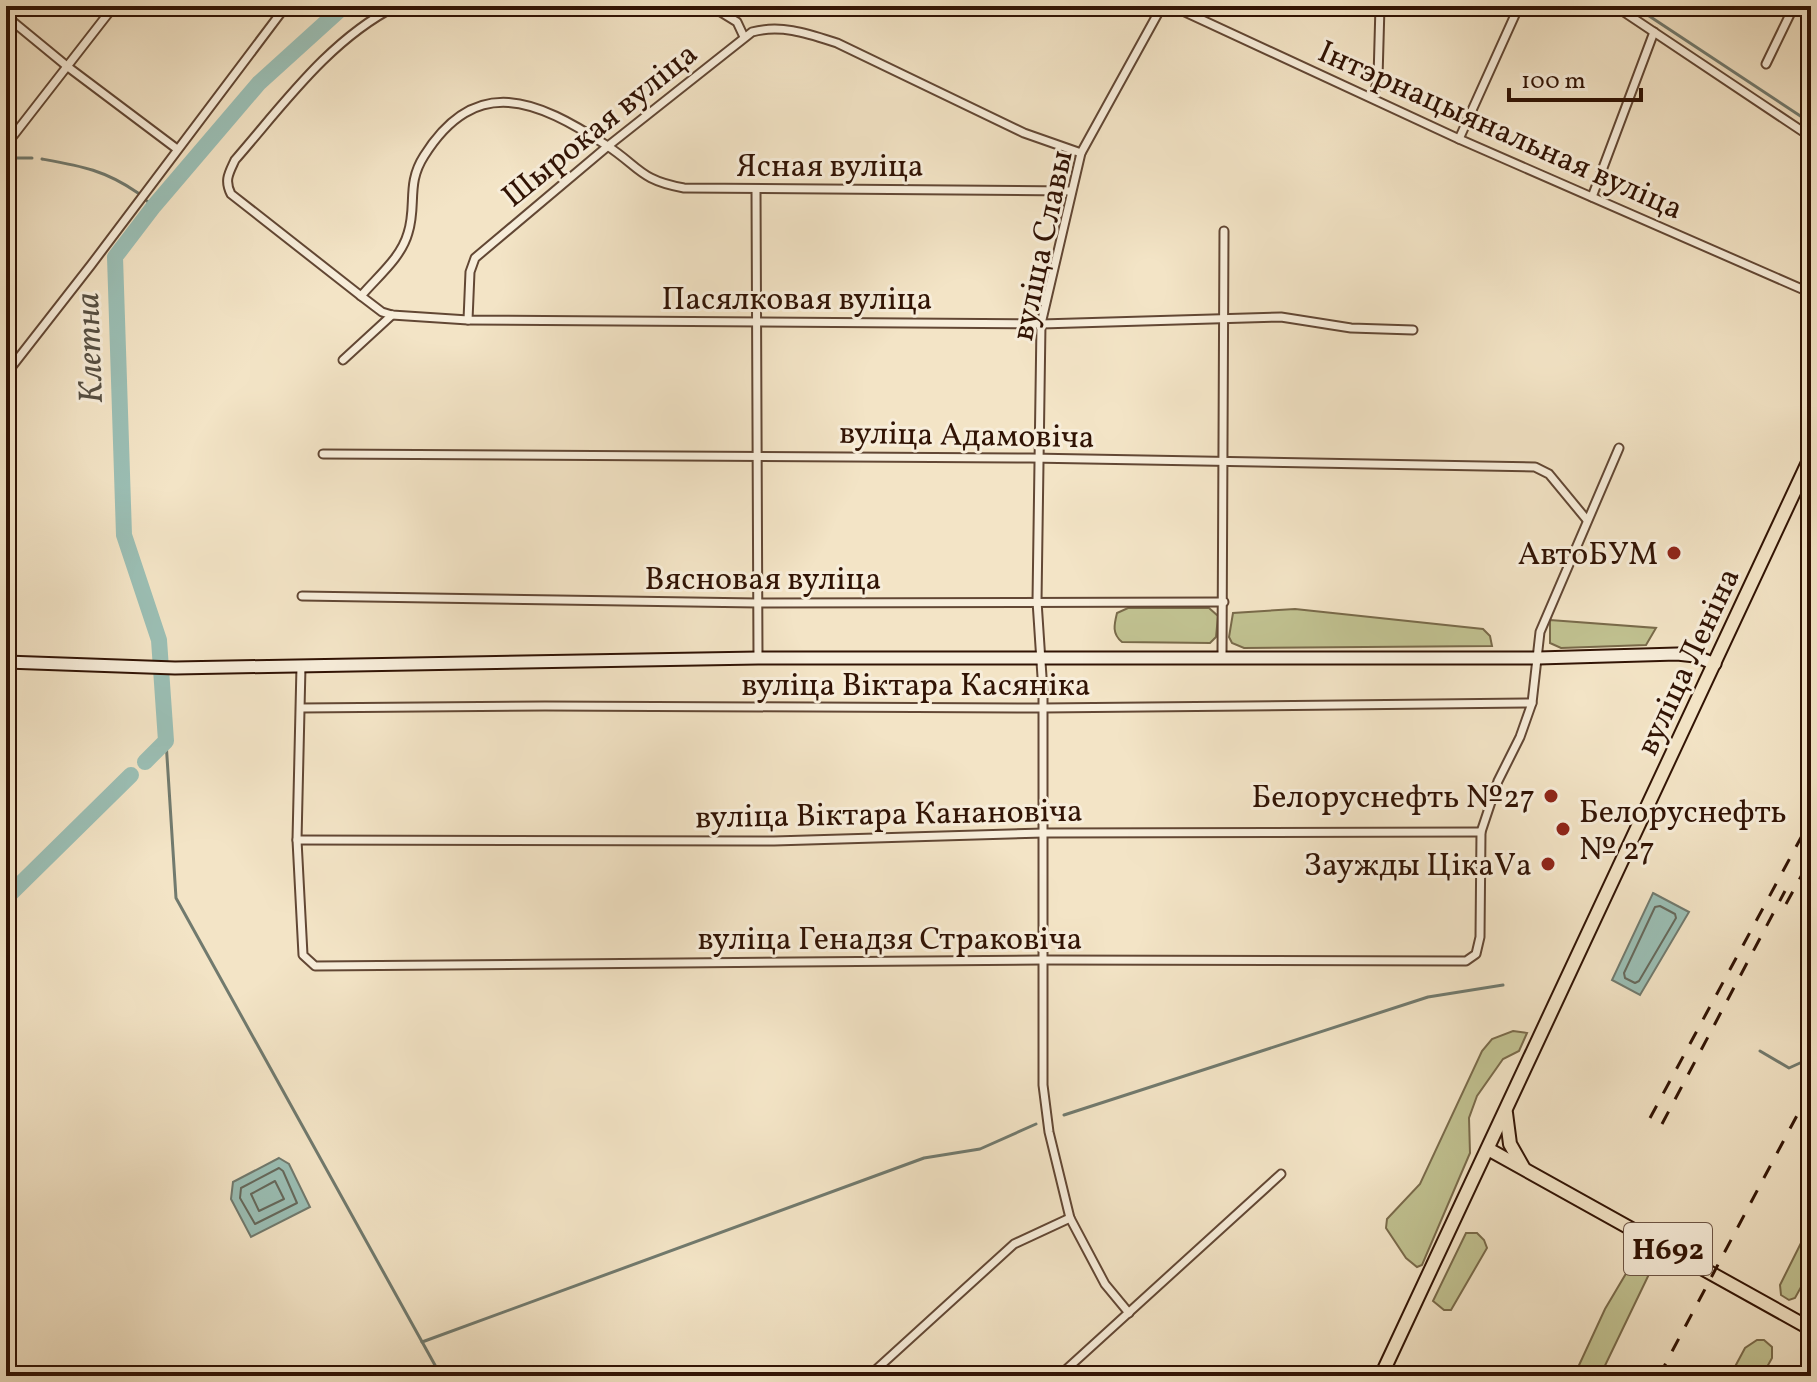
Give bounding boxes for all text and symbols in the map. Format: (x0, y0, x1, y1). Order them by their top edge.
street label: Інтэрнацыянальная вуліца (1310, 31, 1689, 232)
street label: Шырокая вуліца (494, 34, 708, 219)
scale bar (1509, 52, 1641, 102)
text: 100 m (1521, 65, 1586, 99)
street label: Ясная вуліца (736, 146, 924, 190)
street label: вуліца Славы (1002, 146, 1086, 345)
street label: Пасялковая вуліца (661, 279, 933, 323)
water label: Клетна (66, 291, 117, 404)
street label: вуліца Адамовіча (839, 413, 1095, 461)
place label: АвтоБУМ (1518, 534, 1658, 578)
marker: АвтоБУМ (1665, 544, 1683, 562)
street label: Вясновая вуліца (645, 559, 881, 603)
street label: вуліца Леніна (1627, 561, 1752, 763)
street label: вуліца Віктара Касяніка (741, 665, 1091, 709)
place label: Белоруснефть №27 (1252, 777, 1535, 821)
marker: Белоруснефть №27 (1542, 787, 1560, 805)
street label: вуліца Віктара Канановіча (695, 791, 1083, 841)
place label: Белоруснефть № 27 (1579, 792, 1787, 873)
marker: Белоруснефть № 27 (1554, 820, 1572, 838)
place label: Заужды ЦікаVа (1304, 845, 1532, 889)
marker: Заужды ЦікаVа (1539, 855, 1557, 873)
street label: вуліца Генадзя Страковіча (698, 919, 1082, 963)
road number: Н692 (1624, 1223, 1712, 1275)

